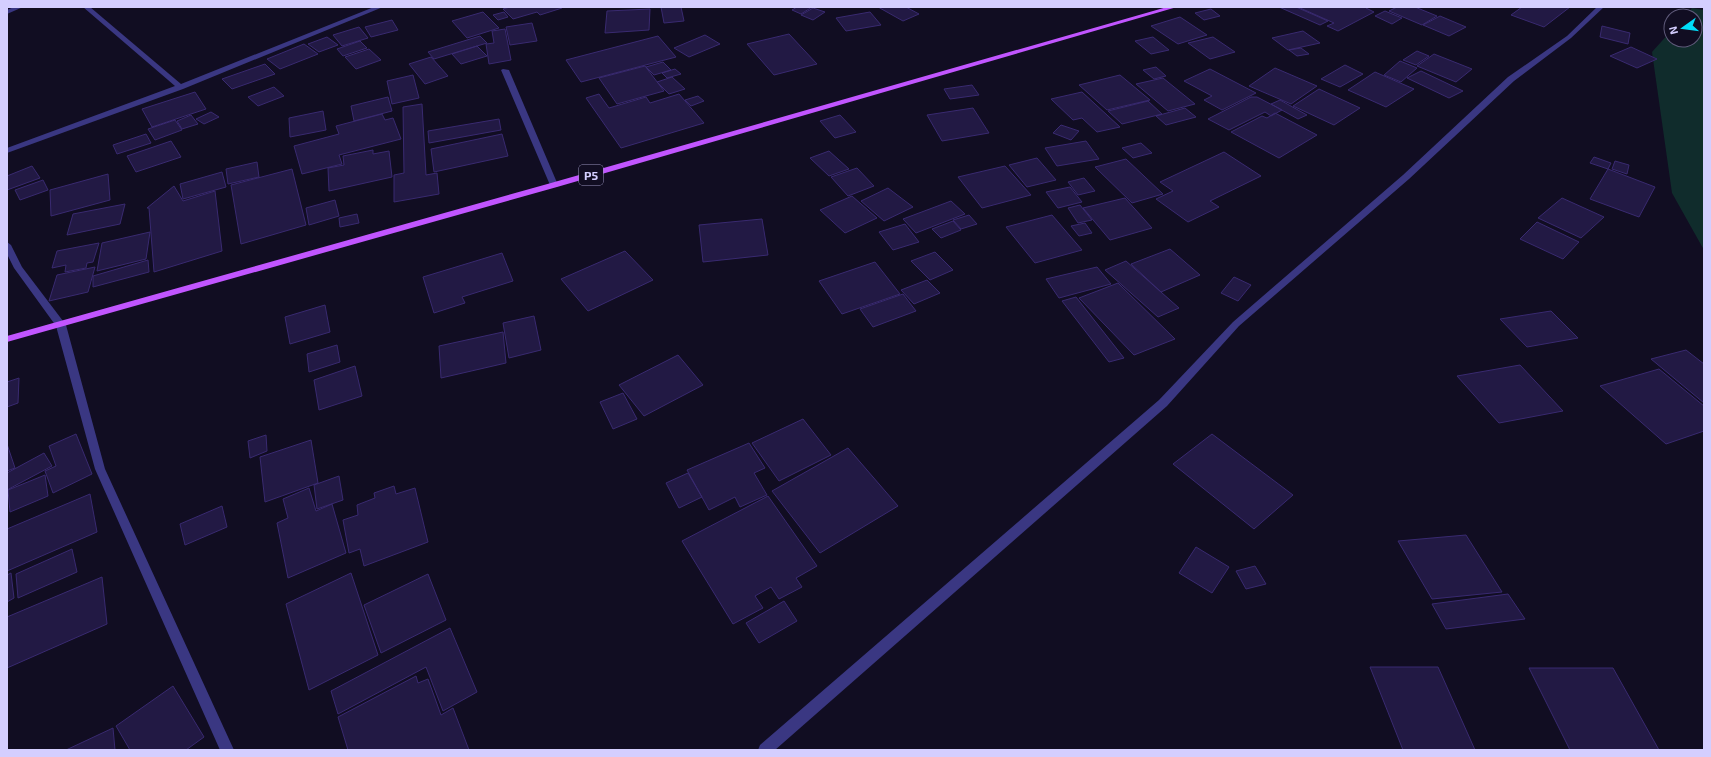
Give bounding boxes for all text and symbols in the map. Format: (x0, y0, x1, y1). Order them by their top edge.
north arrow (1663, 8, 1703, 48)
text: N (1666, 25, 1680, 36)
road number: P5 (579, 165, 603, 185)

